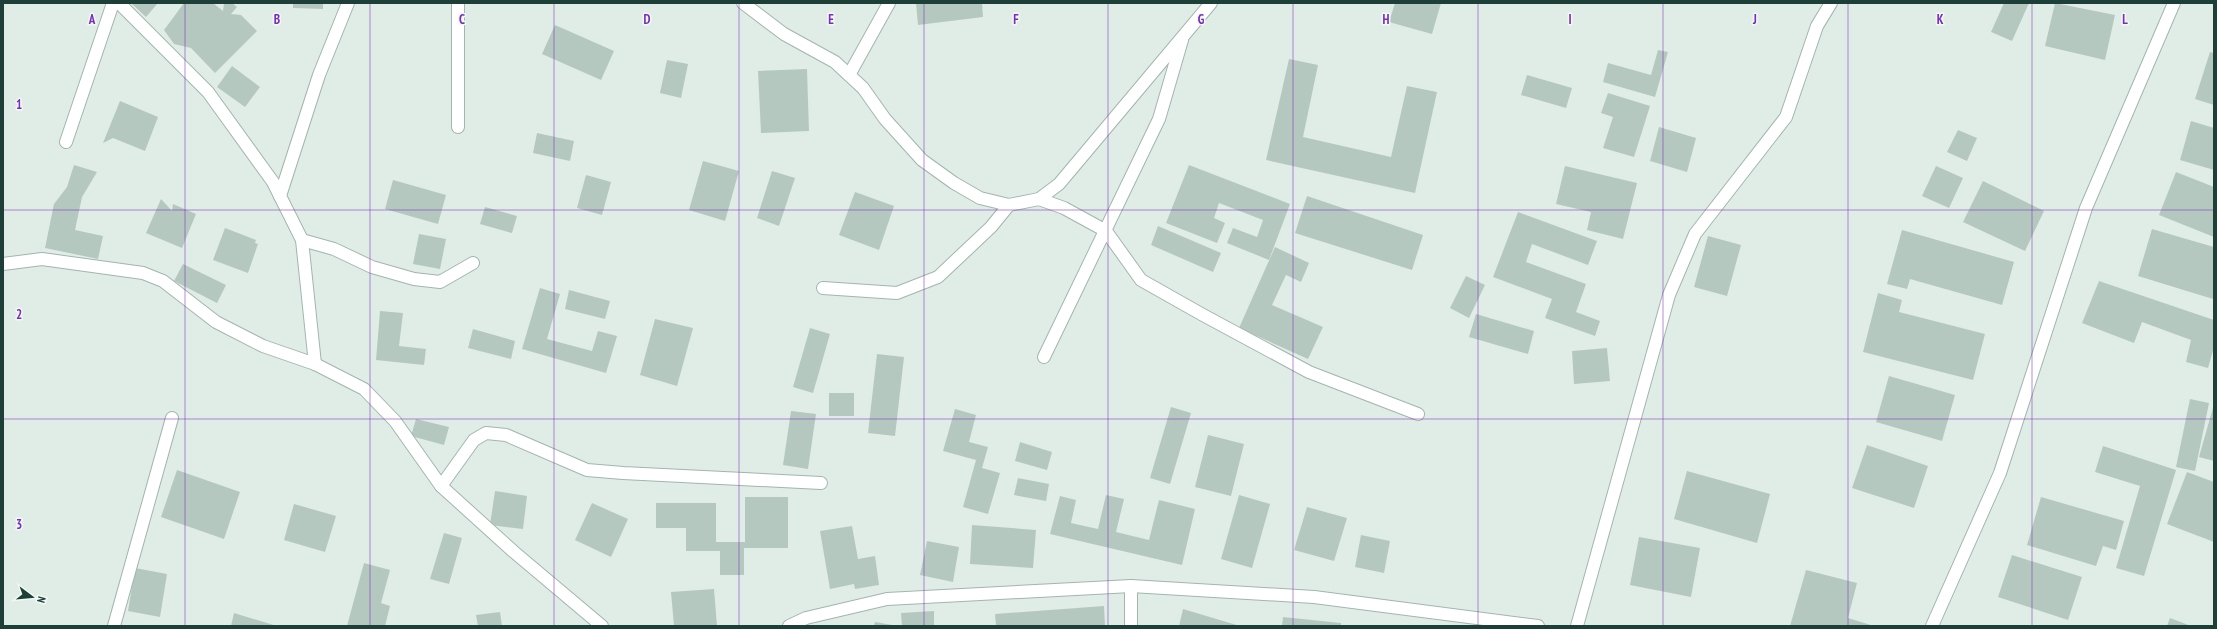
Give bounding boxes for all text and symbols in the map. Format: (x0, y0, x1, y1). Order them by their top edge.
text: A (88, 11, 96, 28)
text: B (274, 11, 280, 28)
text: C (459, 11, 465, 28)
text: D (644, 11, 651, 28)
text: E (828, 11, 834, 28)
text: F (1013, 11, 1019, 28)
text: G (1198, 11, 1205, 28)
text: H (1383, 11, 1390, 28)
text: I (1568, 11, 1572, 28)
text: J (1752, 11, 1757, 28)
text: K (1937, 11, 1944, 28)
text: L (2122, 11, 2128, 28)
text: 1 (16, 96, 22, 113)
text: 2 (16, 306, 22, 323)
text: 3 (16, 516, 22, 533)
north arrow (12, 577, 52, 617)
text: N (34, 595, 49, 605)

